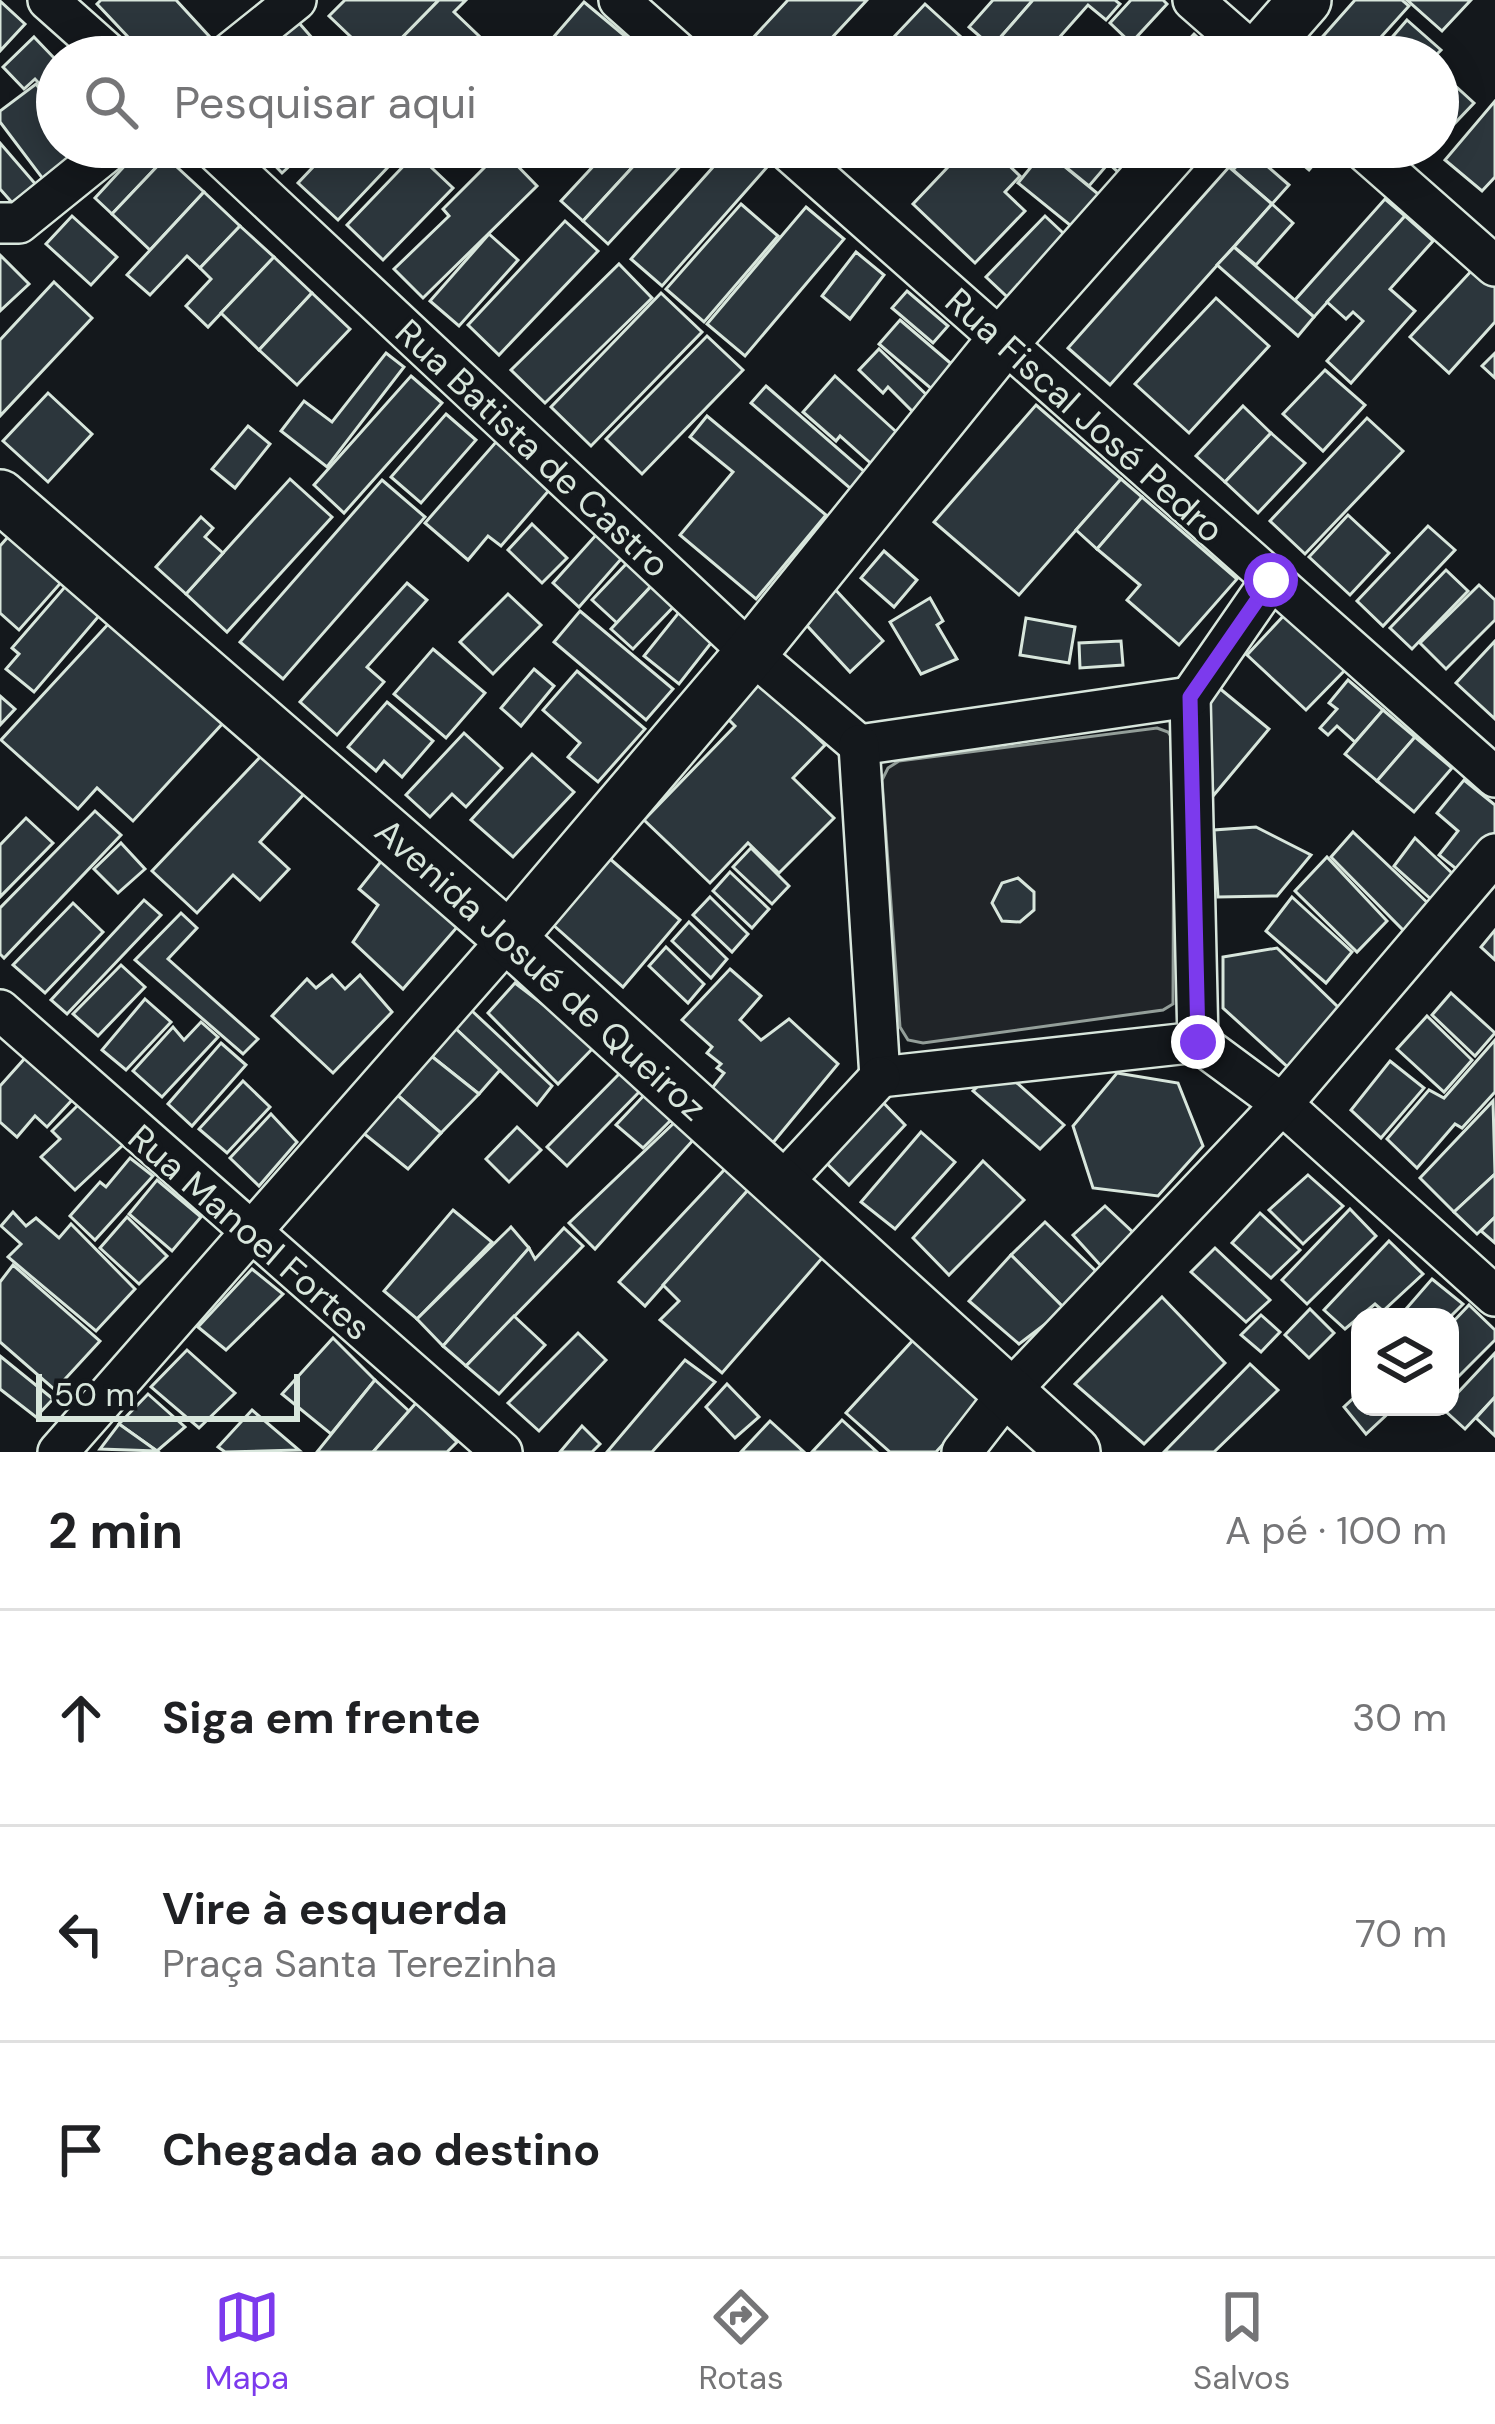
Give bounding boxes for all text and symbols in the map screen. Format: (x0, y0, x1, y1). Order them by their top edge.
search box (36, 36, 1459, 168)
icon: search (78, 69, 144, 135)
text: Pesquisar aqui (174, 73, 477, 132)
street label: Rua Fiscal José Pedro (935, 278, 1234, 553)
street label: Rua Batista de Castro (385, 309, 680, 588)
route start (1244, 553, 1298, 607)
street label: Avenida Josué de Queiroz (365, 808, 716, 1131)
route end (1171, 1015, 1225, 1069)
street label: Rua Manoel Fortes (119, 1114, 381, 1351)
map controls (1351, 1308, 1459, 1416)
button: layers (1351, 1308, 1459, 1416)
scale bar (36, 1368, 300, 1421)
text: 50 m (54, 1373, 135, 1416)
text: 2 min (48, 1497, 183, 1564)
text: A pé · 100 m (1225, 1505, 1447, 1556)
icon: ahead (48, 1685, 114, 1751)
text: Siga em frente (162, 1688, 481, 1747)
text: 30 m (1352, 1692, 1447, 1743)
text: Vire à esquerda (162, 1879, 508, 1938)
icon: left (48, 1901, 114, 1967)
text: 70 m (1355, 1908, 1447, 1959)
text: Praça Santa Terezinha (162, 1938, 557, 1989)
icon: arrive (48, 2117, 114, 2183)
text: Chegada ao destino (162, 2120, 600, 2179)
tab: Mapa (205, 2284, 289, 2399)
tab: Rotas (699, 2284, 784, 2399)
tab: Salvos (1193, 2284, 1290, 2399)

